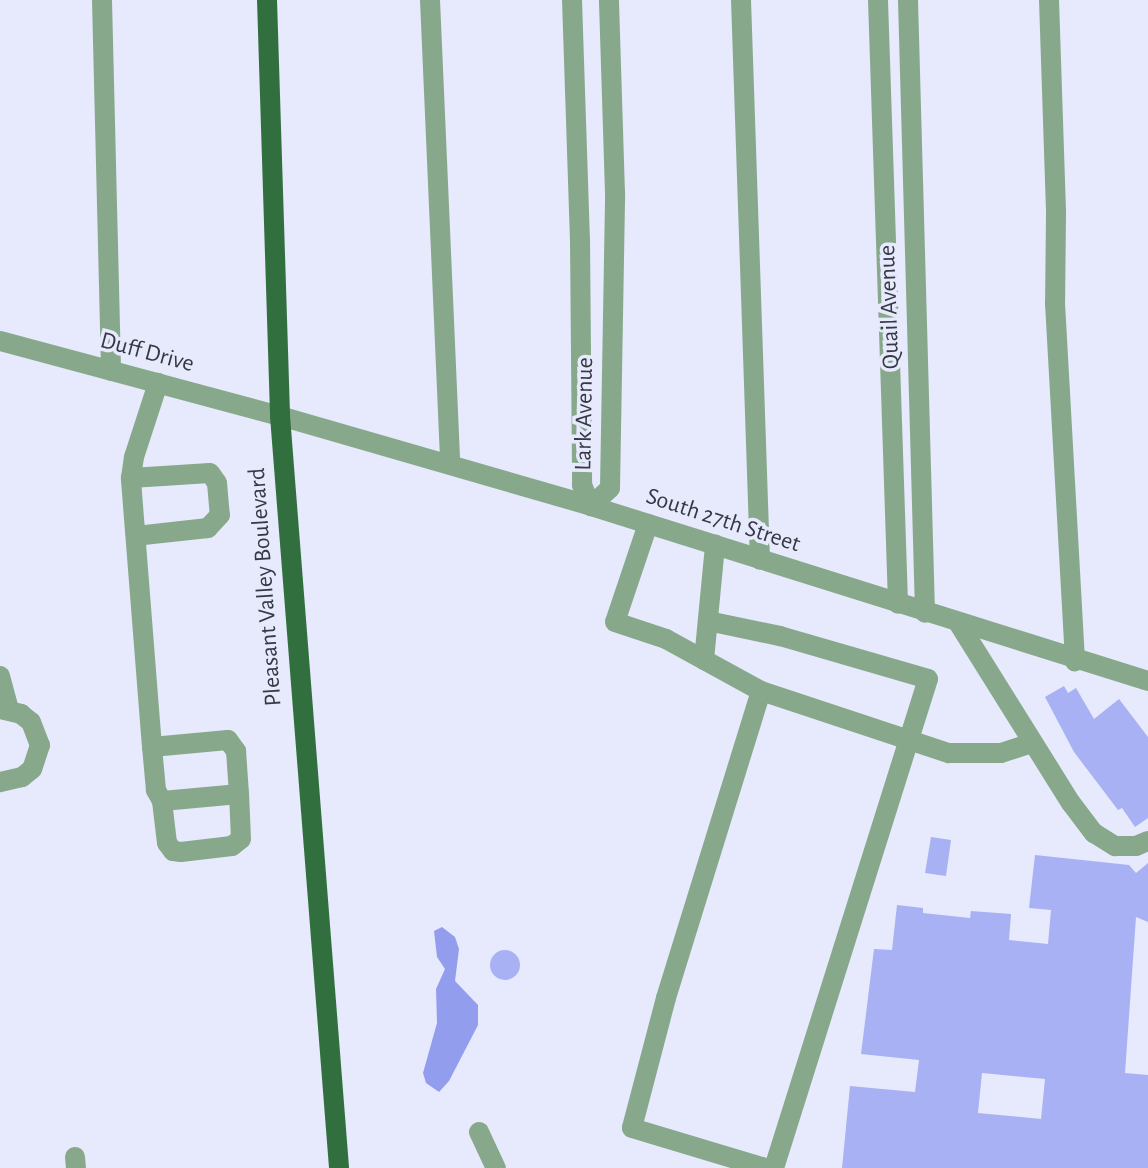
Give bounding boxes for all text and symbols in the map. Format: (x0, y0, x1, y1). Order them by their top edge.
street label: Quail Avenue (873, 244, 907, 370)
street label: Duff Drive (97, 327, 197, 379)
street label: Lark Avenue (570, 357, 600, 471)
street label: Pleasant Valley Boulevard (243, 467, 289, 707)
street label: South 27th Street (642, 483, 804, 559)

